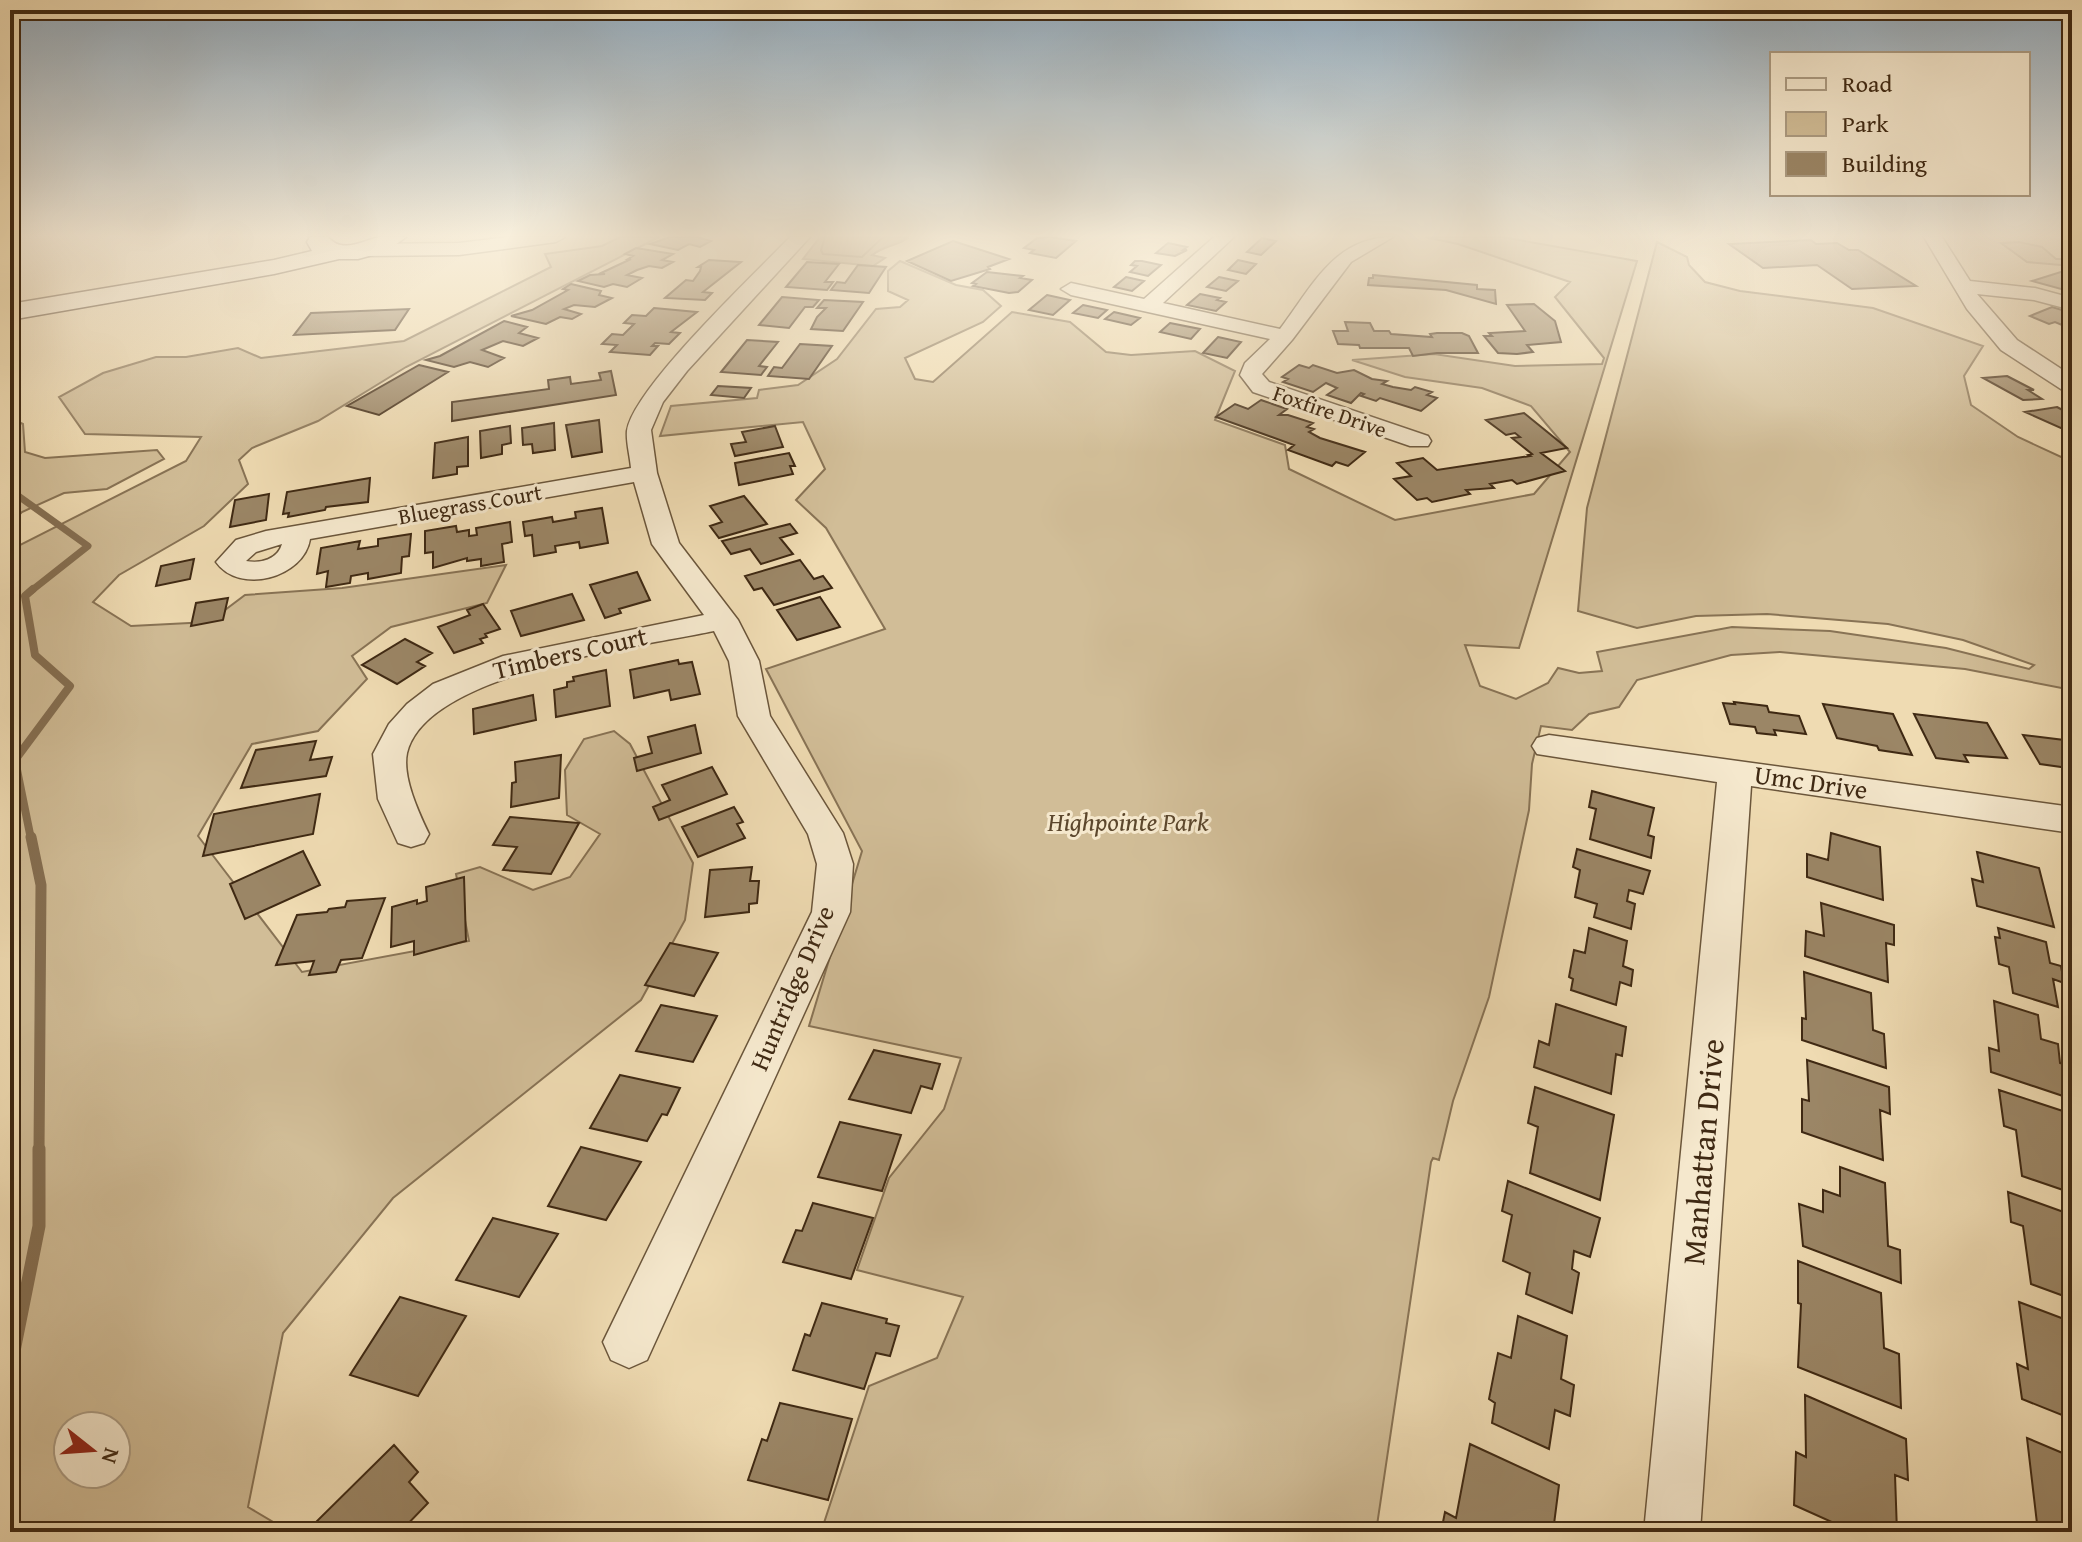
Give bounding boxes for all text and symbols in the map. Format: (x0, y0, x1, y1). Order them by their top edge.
legend (1770, 52, 2030, 196)
text: Road (1842, 66, 1892, 101)
text: Park (1842, 106, 1889, 141)
text: Building (1842, 146, 1927, 181)
street label: Foxfire Drive (1269, 377, 1391, 445)
street label: Bluegrass Court (396, 476, 545, 532)
street label: Timbers Court (489, 616, 651, 689)
street label: Umc Drive (1752, 754, 1870, 809)
park label: Highpointe Park (1046, 802, 1209, 841)
street label: Huntridge Drive (739, 899, 844, 1077)
street label: Manhattan Drive (1669, 1037, 1736, 1267)
north arrow (52, 1410, 132, 1490)
text: N (94, 1444, 129, 1468)

